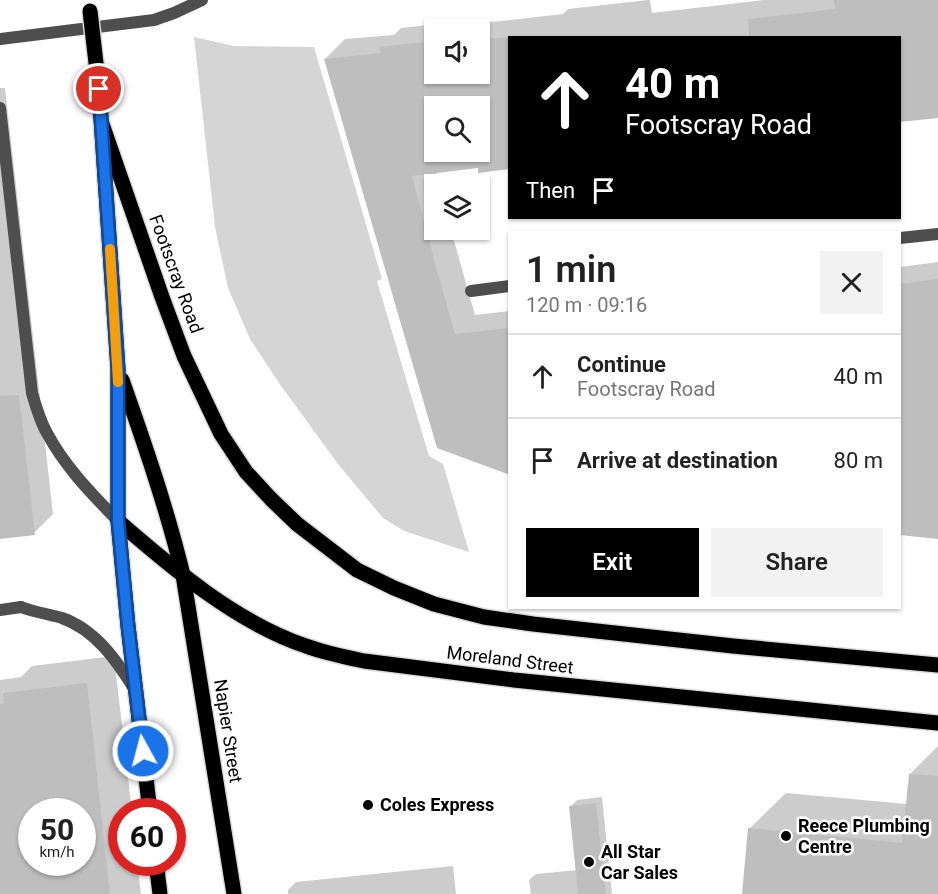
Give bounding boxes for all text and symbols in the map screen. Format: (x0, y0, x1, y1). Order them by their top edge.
map controls (424, 18, 490, 240)
button: sound (424, 18, 490, 84)
text: 40 m (625, 59, 720, 108)
icon: ahead (526, 60, 604, 138)
pin (73, 63, 124, 114)
icon: arrive (82, 72, 115, 105)
button: search (424, 96, 490, 162)
text: Footscray Road (625, 109, 812, 141)
button: layers (424, 174, 490, 240)
icon: arrive (587, 174, 620, 207)
text: Then (526, 178, 575, 203)
street label: Footscray Road (145, 212, 208, 336)
text: 1 min (526, 249, 616, 291)
button: close (820, 251, 883, 314)
text: 120 m · 09:16 (526, 293, 647, 317)
text: Continue (577, 352, 666, 377)
icon: ahead (526, 360, 559, 393)
text: 40 m (834, 364, 883, 389)
text: Footscray Road (577, 377, 715, 401)
icon: arrive (526, 444, 559, 477)
text: Arrive at destination (577, 448, 778, 473)
text: 80 m (834, 448, 883, 473)
button: Exit (526, 528, 699, 597)
button: Share (711, 528, 883, 597)
street label: Moreland Street (445, 641, 575, 678)
street label: Napier Street (210, 678, 247, 784)
position arrow (111, 719, 175, 783)
place label: Coles Express (380, 794, 494, 815)
speed limit sign: 60 (108, 798, 186, 876)
marker: Coles Express (361, 798, 375, 812)
text: 50 (40, 812, 74, 847)
place label: Reece Plumbing Centre (798, 815, 930, 857)
marker: Reece Plumbing Centre (779, 829, 793, 843)
place label: All Star Car Sales (601, 841, 678, 883)
text: km/h (39, 843, 75, 861)
marker: All Star Car Sales (582, 855, 596, 869)

